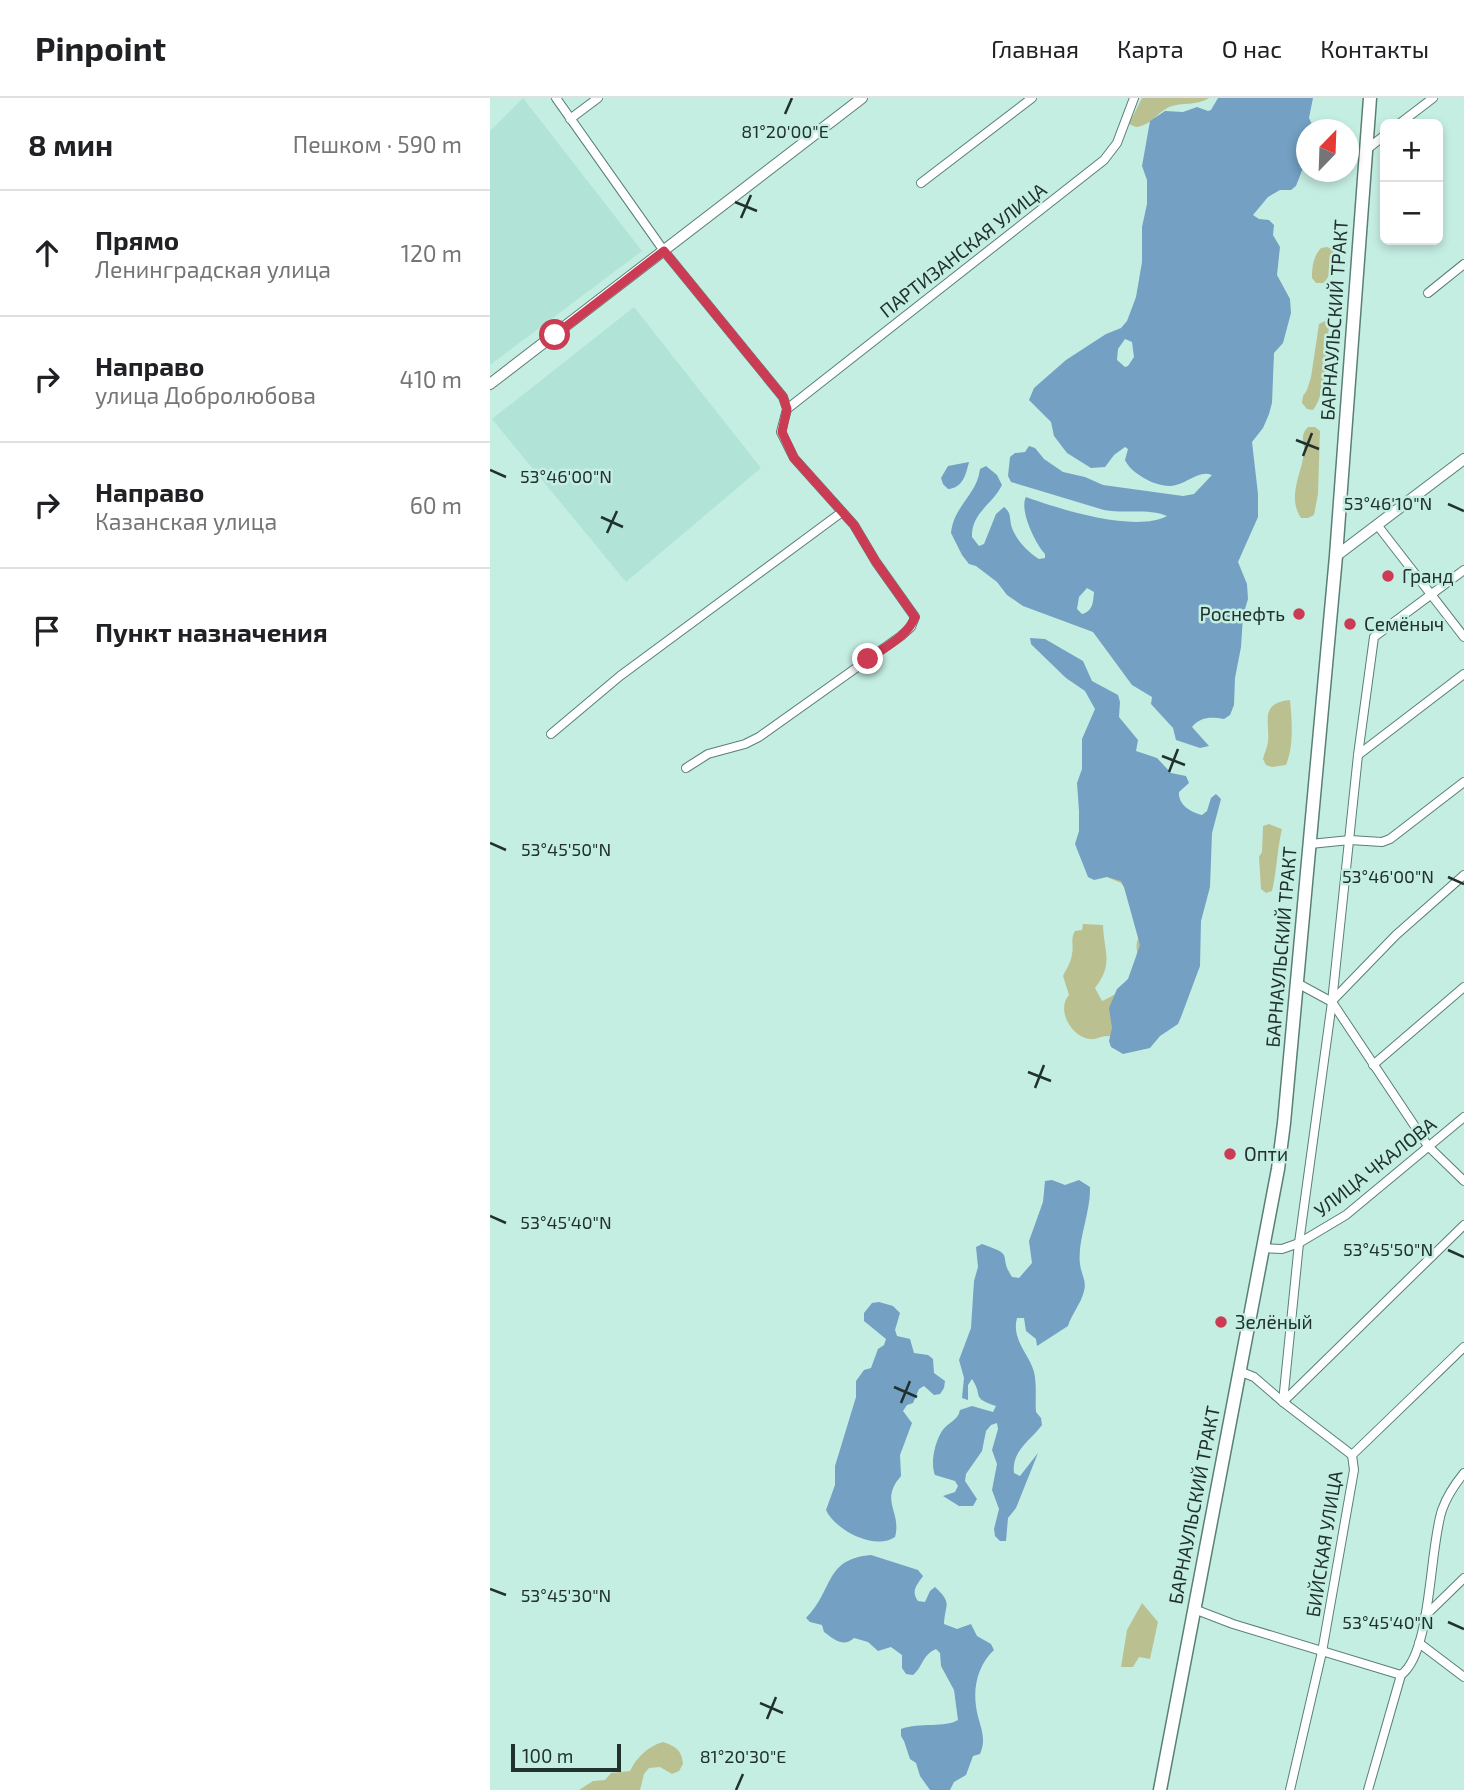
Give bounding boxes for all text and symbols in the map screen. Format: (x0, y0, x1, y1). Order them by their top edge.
text: Pinpoint (35, 28, 166, 68)
text: Главная (991, 34, 1079, 63)
text: Карта (1117, 34, 1184, 63)
text: О нас (1222, 34, 1282, 63)
text: Контакты (1320, 34, 1429, 63)
north arrow (1296, 119, 1359, 182)
map controls (1380, 119, 1443, 245)
button: + (1380, 119, 1443, 182)
text: 81°20'00"E (741, 120, 829, 142)
text: 8 мин (28, 126, 113, 162)
text: Пешком · 590 m (293, 130, 462, 158)
street label: ПАРТИЗАНСКАЯ УЛИЦА (875, 177, 1051, 322)
button: − (1380, 182, 1443, 245)
street label: БАРНАУЛЬСКИЙ ТРАКТ (1315, 219, 1352, 421)
text: Прямо (95, 224, 179, 255)
icon: ahead (28, 234, 66, 272)
text: 120 m (401, 239, 462, 267)
text: Ленинградская улица (95, 255, 331, 283)
route start (539, 319, 570, 350)
text: Направо (95, 350, 204, 381)
icon: right (28, 360, 66, 398)
text: 410 m (400, 365, 462, 393)
text: улица Добролюбова (95, 381, 316, 409)
text: 53°46'00"N (520, 465, 612, 487)
text: Направо (95, 476, 204, 507)
icon: right (28, 486, 66, 524)
text: 60 m (410, 491, 462, 519)
text: 53°46'10"N (1344, 492, 1432, 514)
text: Казанская улица (95, 507, 277, 535)
place label: Гранд (1402, 564, 1454, 587)
marker: Гранд (1380, 568, 1396, 584)
place label: Роснефть (1200, 602, 1285, 625)
marker: Роснефть (1291, 606, 1307, 622)
icon: arrive (28, 612, 66, 650)
place label: Семёныч (1364, 612, 1444, 635)
text: Пункт назначения (95, 616, 328, 647)
marker: Семёныч (1342, 616, 1358, 632)
route end (852, 643, 883, 674)
text: 53°45'50"N (521, 838, 611, 860)
street label: БАРНАУЛЬСКИЙ ТРАКТ (1260, 846, 1301, 1048)
text: 53°46'00"N (1342, 865, 1434, 887)
street label: УЛИЦА ЧКАЛОВА (1309, 1112, 1440, 1221)
place label: Опти (1244, 1142, 1288, 1165)
marker: Опти (1222, 1146, 1238, 1162)
text: 53°45'40"N (520, 1211, 612, 1233)
text: 53°45'50"N (1343, 1238, 1433, 1260)
place label: Зелёный (1235, 1310, 1313, 1333)
marker: Зелёный (1213, 1314, 1229, 1330)
street label: БАРНАУЛЬСКИЙ ТРАКТ (1163, 1404, 1224, 1606)
street label: БИЙСКАЯ УЛИЦА (1301, 1469, 1346, 1619)
text: 53°45'30"N (521, 1584, 611, 1606)
text: 53°45'40"N (1342, 1611, 1434, 1633)
scale bar (511, 1741, 621, 1773)
text: 100 m (522, 1744, 573, 1767)
text: 81°20'30"E (700, 1745, 786, 1767)

